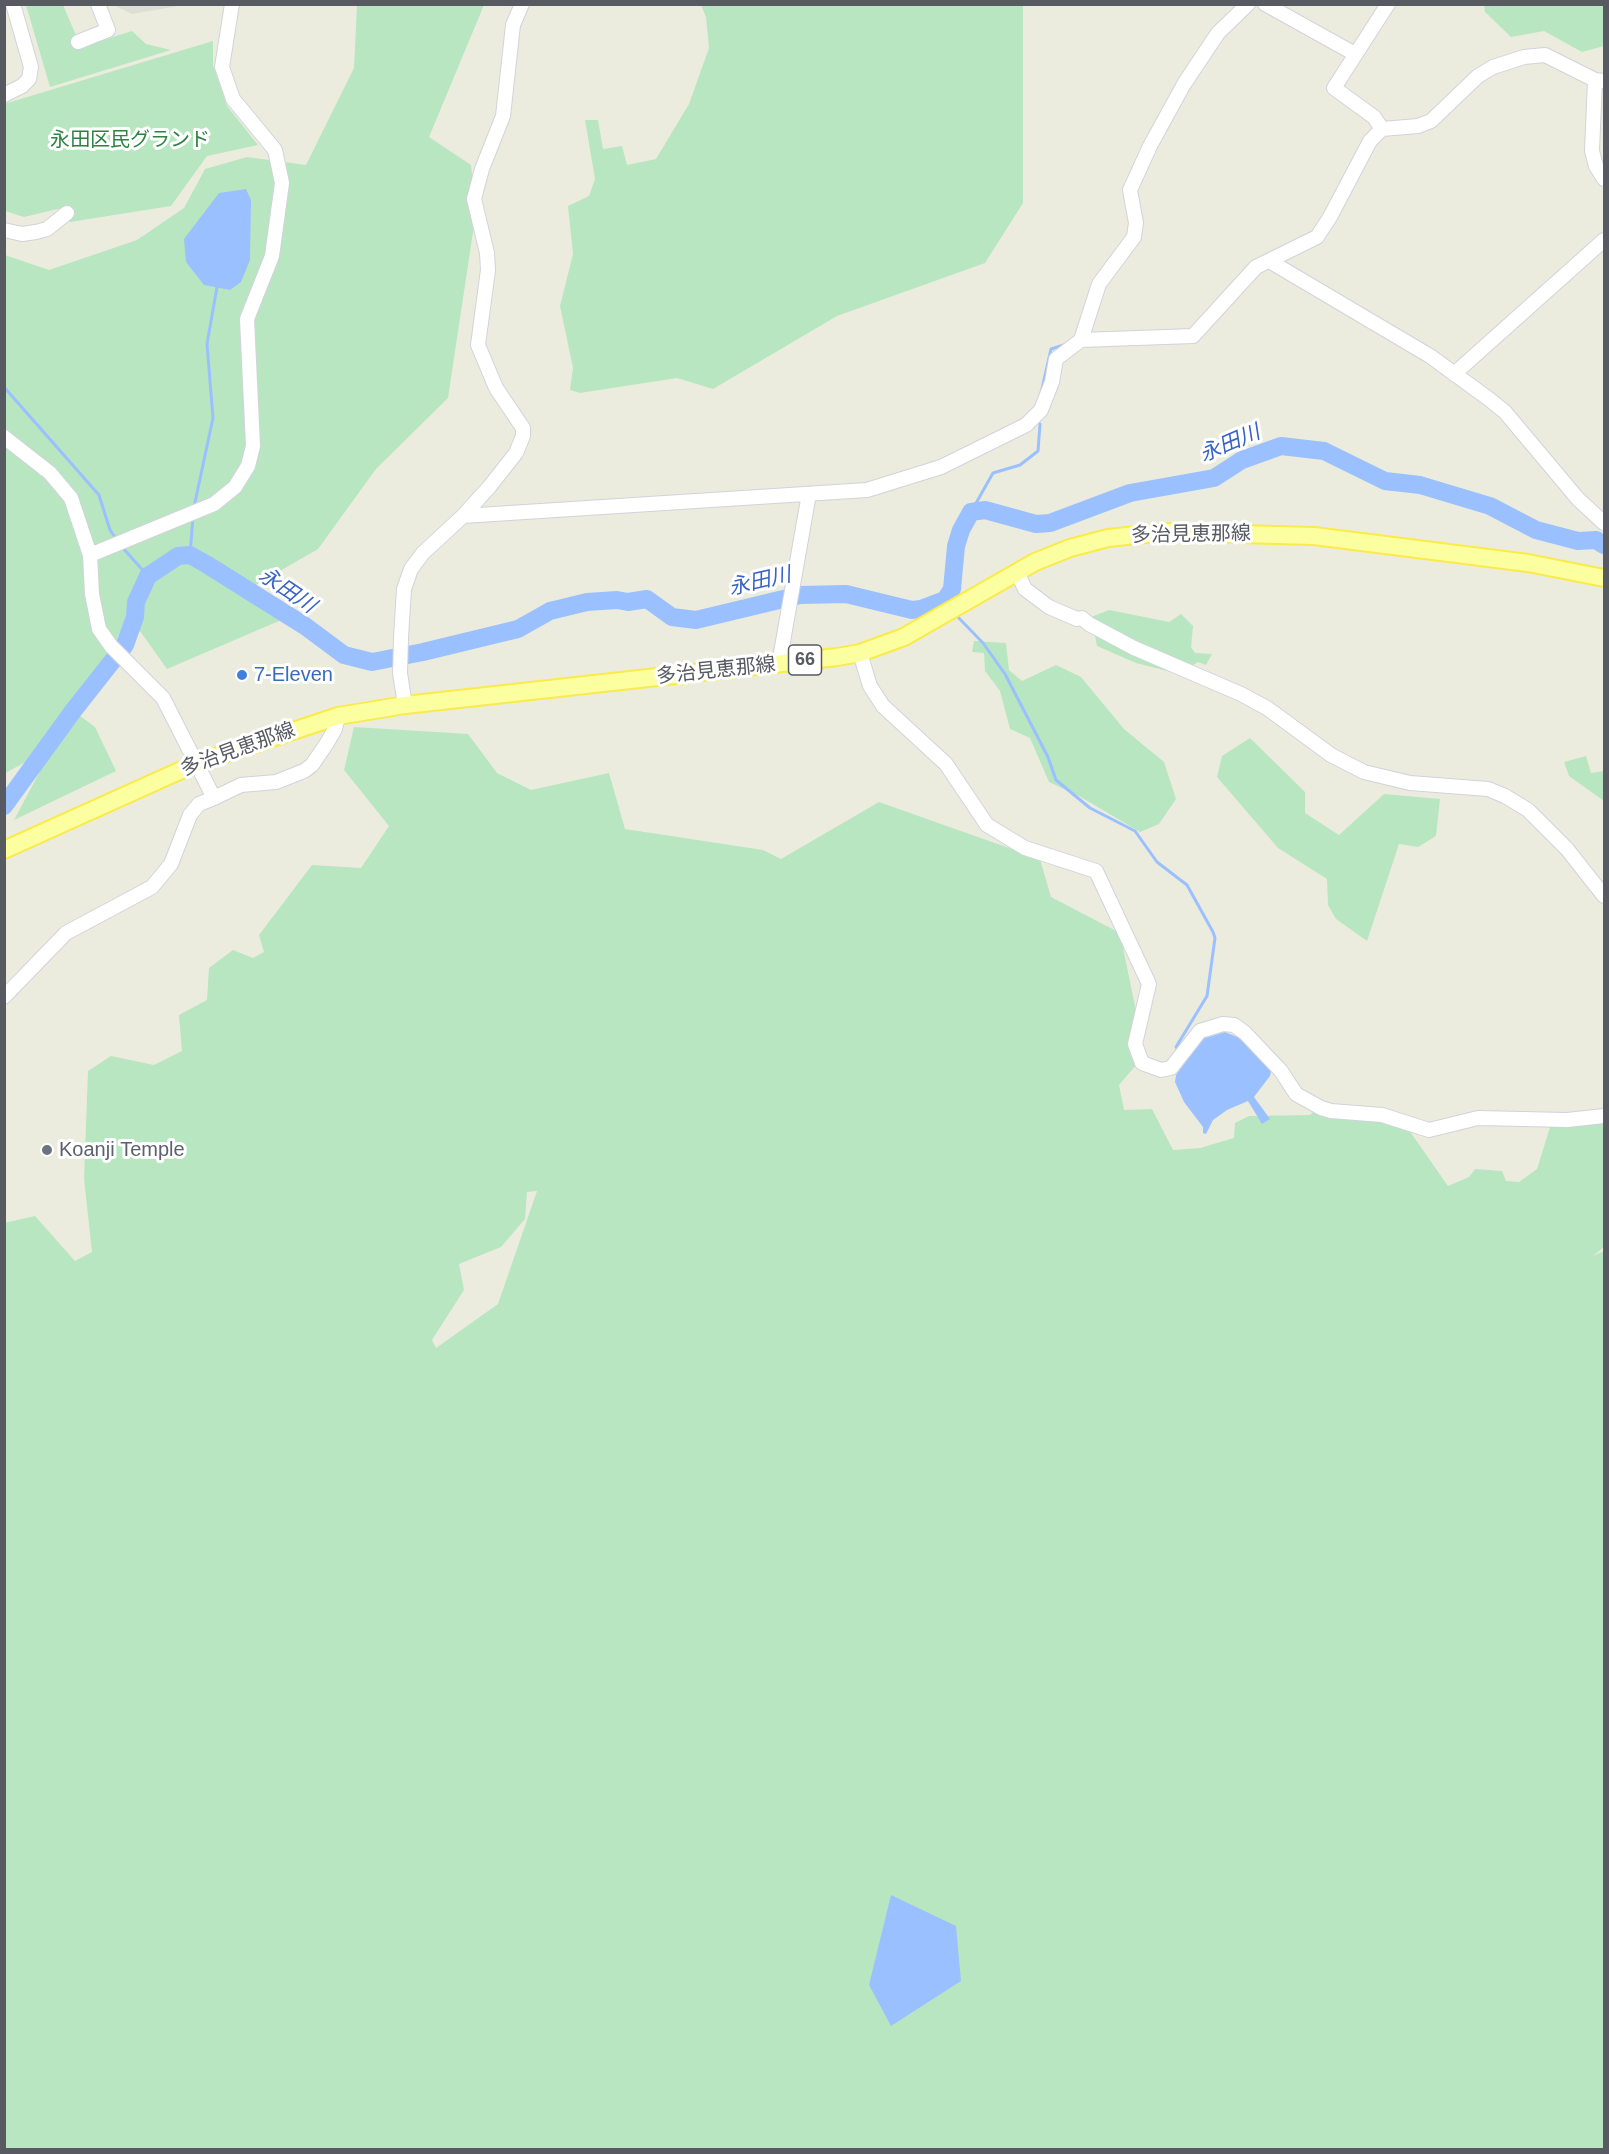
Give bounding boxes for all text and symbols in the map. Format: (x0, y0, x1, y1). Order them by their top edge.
park label: 永田区民グランド (50, 128, 210, 152)
water label: 永田川 (1196, 420, 1264, 468)
street label: 多治見恵那線 (1131, 522, 1251, 548)
water label: 永田川 (254, 563, 320, 619)
water label: 永田川 (726, 563, 794, 601)
road number: 66 (788, 645, 822, 675)
street label: 多治見恵那線 (655, 653, 777, 689)
place label: 7-Eleven (254, 663, 333, 687)
marker: 7-Eleven (235, 668, 249, 682)
street label: 多治見恵那線 (178, 718, 298, 782)
place label: Koanji Temple (59, 1138, 185, 1162)
marker: Koanji Temple (40, 1143, 54, 1157)

